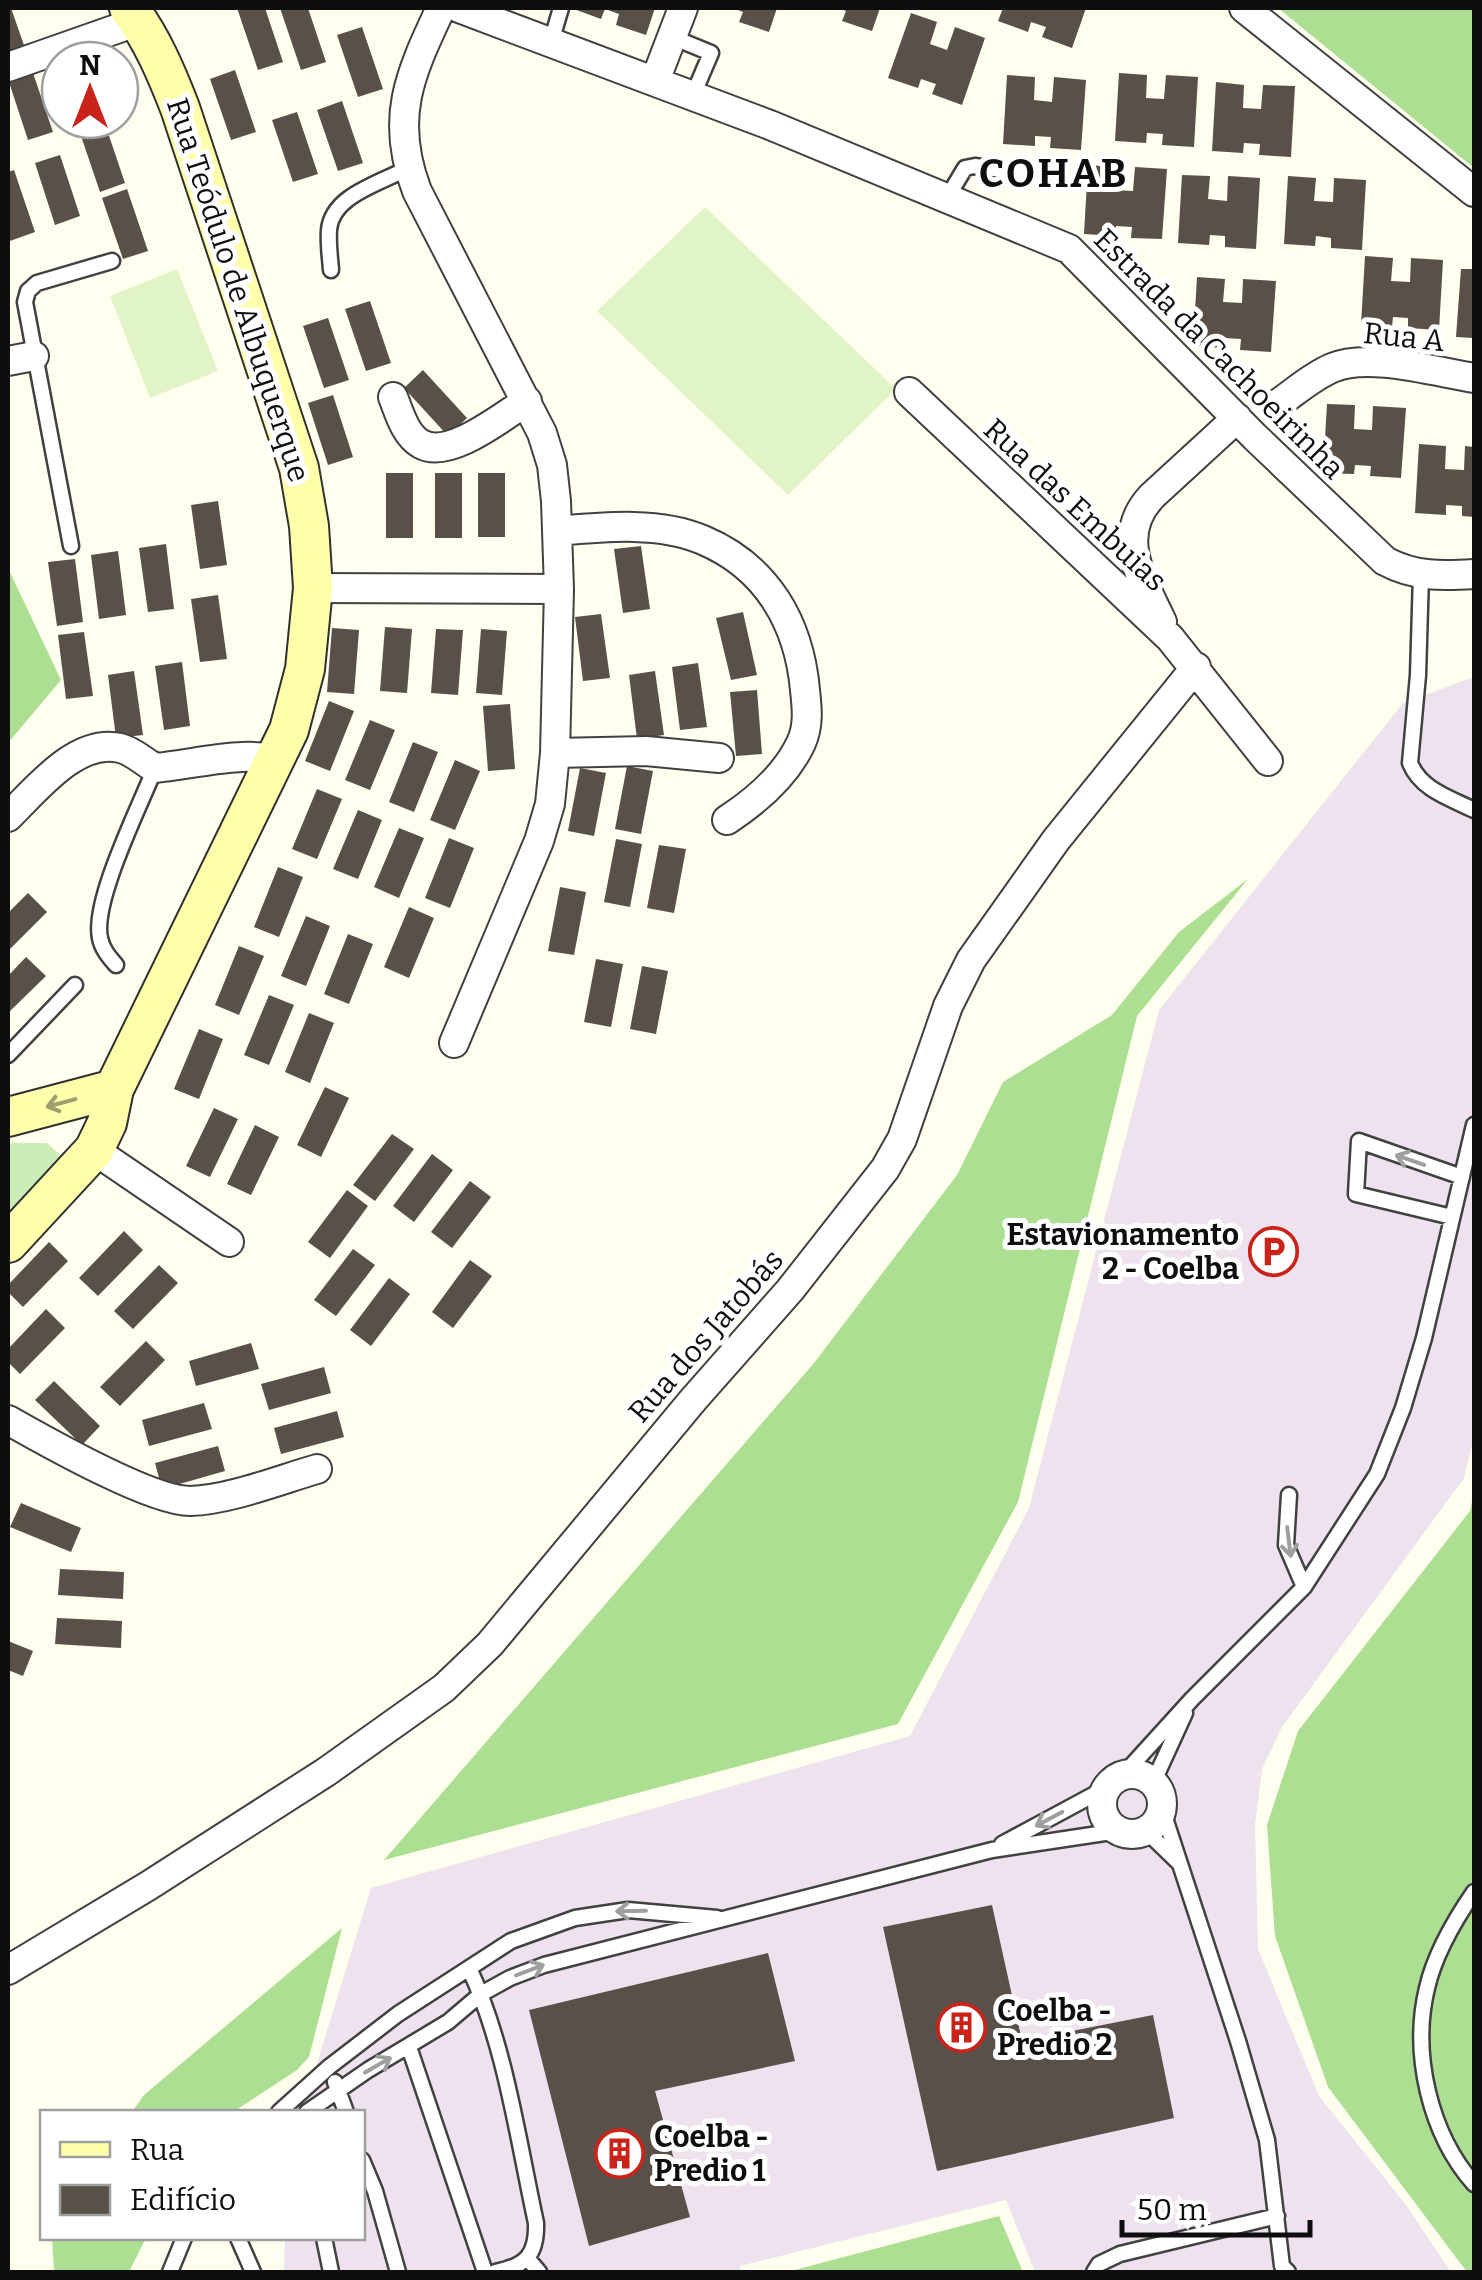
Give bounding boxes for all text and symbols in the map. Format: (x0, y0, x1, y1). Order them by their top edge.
north arrow (40, 40, 140, 140)
text: N (79, 49, 101, 82)
street label: Rua Teódulo de Albuquerque (159, 94, 317, 486)
district label: COHAB (979, 150, 1129, 198)
street label: Estrada da Cachoeirinha (1087, 222, 1351, 486)
street label: Rua A (1362, 315, 1447, 359)
street label: Rua das Embuias (976, 411, 1174, 599)
one-way arrow (46, 1095, 77, 1114)
one-way arrow (1395, 1150, 1427, 1168)
place label: Estavionamento 2 - Coelba (1007, 1217, 1239, 1287)
parking icon: Estavionamento 2 - Coelba (1248, 1226, 1300, 1278)
street label: Rua dos Jatobás (621, 1242, 791, 1430)
one-way arrow (1280, 1525, 1299, 1558)
one-way arrow (1035, 1810, 1065, 1829)
one-way arrow (615, 1902, 648, 1920)
one-way arrow (514, 1960, 544, 1978)
place label: Coelba - Predio 2 (997, 1993, 1112, 2063)
building icon: Coelba - Predio 2 (936, 2002, 988, 2054)
one-way arrow (363, 2054, 392, 2074)
legend (40, 2110, 365, 2240)
place label: Coelba - Predio 1 (654, 2119, 769, 2189)
building icon: Coelba - Predio 1 (593, 2128, 645, 2180)
text: Rua (130, 2132, 184, 2168)
scale bar (1122, 2175, 1310, 2237)
text: Edifício (130, 2182, 236, 2218)
text: 50 m (1137, 2192, 1207, 2228)

